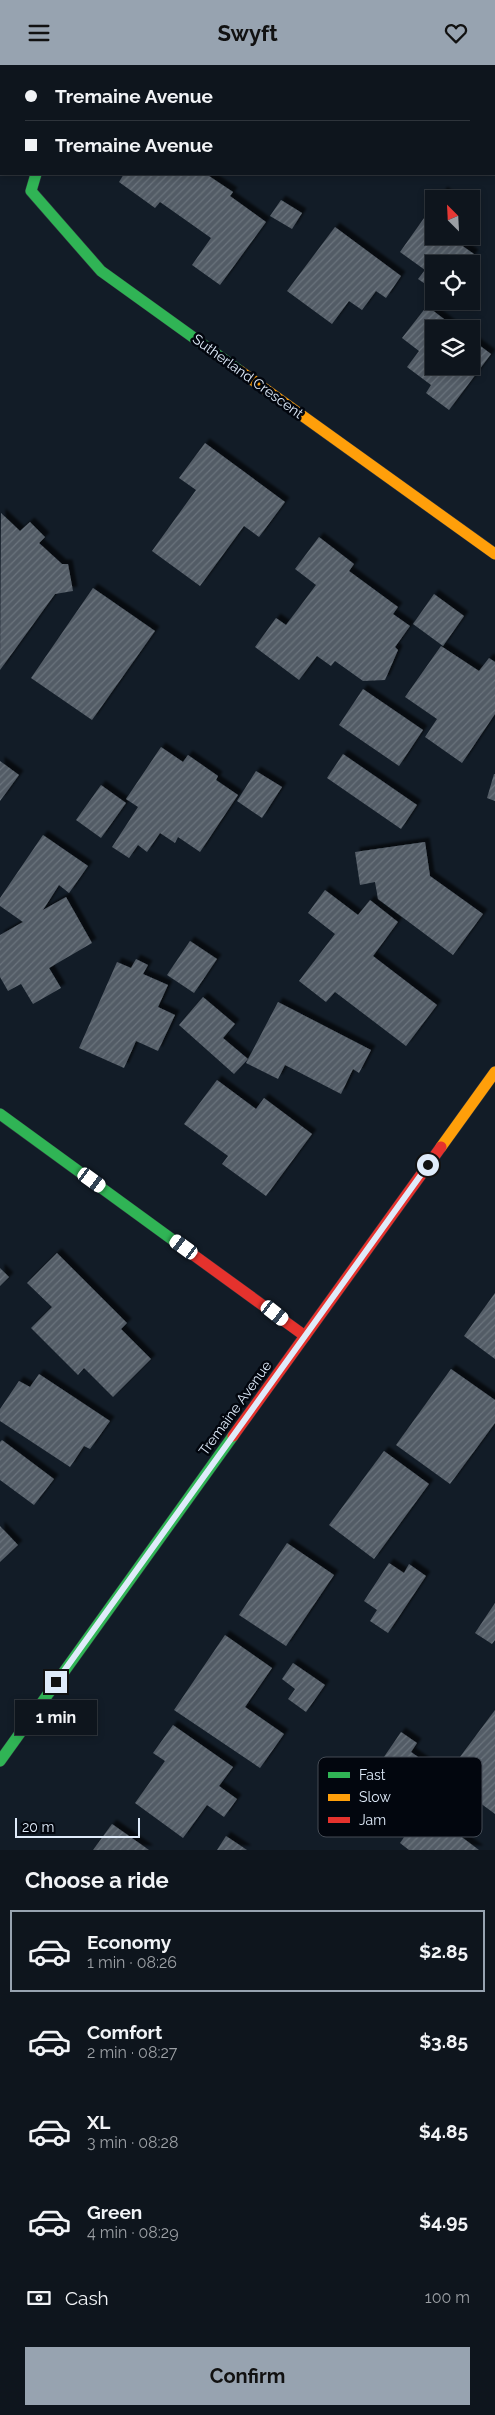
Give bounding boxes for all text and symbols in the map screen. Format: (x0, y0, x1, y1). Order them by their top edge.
icon: menu (25, 19, 53, 47)
icon: heart (442, 19, 470, 47)
text: Swyft (217, 20, 278, 46)
text: Tremaine Avenue (55, 85, 213, 107)
text: Tremaine Avenue (55, 134, 213, 156)
north arrow (425, 190, 480, 245)
map controls (425, 190, 480, 375)
button: locate (425, 255, 480, 310)
button: layers (425, 320, 480, 375)
street label: Sutherland Crescent (190, 331, 307, 422)
route start (417, 1154, 439, 1176)
car (75, 1165, 108, 1195)
car (167, 1232, 200, 1262)
car (258, 1298, 291, 1328)
street label: Tremaine Avenue (195, 1358, 275, 1458)
route end (45, 1671, 67, 1693)
callout: 1 min (15, 1699, 97, 1735)
text: 1 min (36, 1708, 76, 1727)
legend (318, 1757, 482, 1837)
text: Fast (359, 1767, 386, 1783)
text: Slow (359, 1789, 391, 1805)
text: Jam (359, 1812, 386, 1828)
scale bar (15, 1815, 140, 1838)
text: 20 m (22, 1819, 54, 1835)
text: Choose a ride (25, 1867, 169, 1893)
icon: car (27, 1929, 72, 1974)
text: Economy (87, 1931, 171, 1953)
text: $2.85 (419, 1940, 468, 1962)
text: 1 min · 08:26 (87, 1953, 177, 1972)
icon: car (27, 2019, 72, 2064)
text: Comfort (87, 2021, 162, 2043)
text: $3.85 (419, 2030, 468, 2052)
text: 2 min · 08:27 (87, 2043, 177, 2062)
icon: car (27, 2109, 72, 2154)
text: XL (87, 2111, 110, 2133)
text: $4.85 (419, 2120, 468, 2142)
text: 3 min · 08:28 (87, 2133, 178, 2152)
icon: car (27, 2199, 72, 2244)
text: Green (87, 2201, 142, 2223)
text: $4.95 (419, 2210, 468, 2232)
text: 4 min · 08:29 (87, 2223, 179, 2242)
icon: cash (25, 2284, 53, 2312)
text: Cash (65, 2287, 109, 2309)
text: 100 m (425, 2288, 470, 2307)
button: Confirm (25, 2347, 470, 2405)

